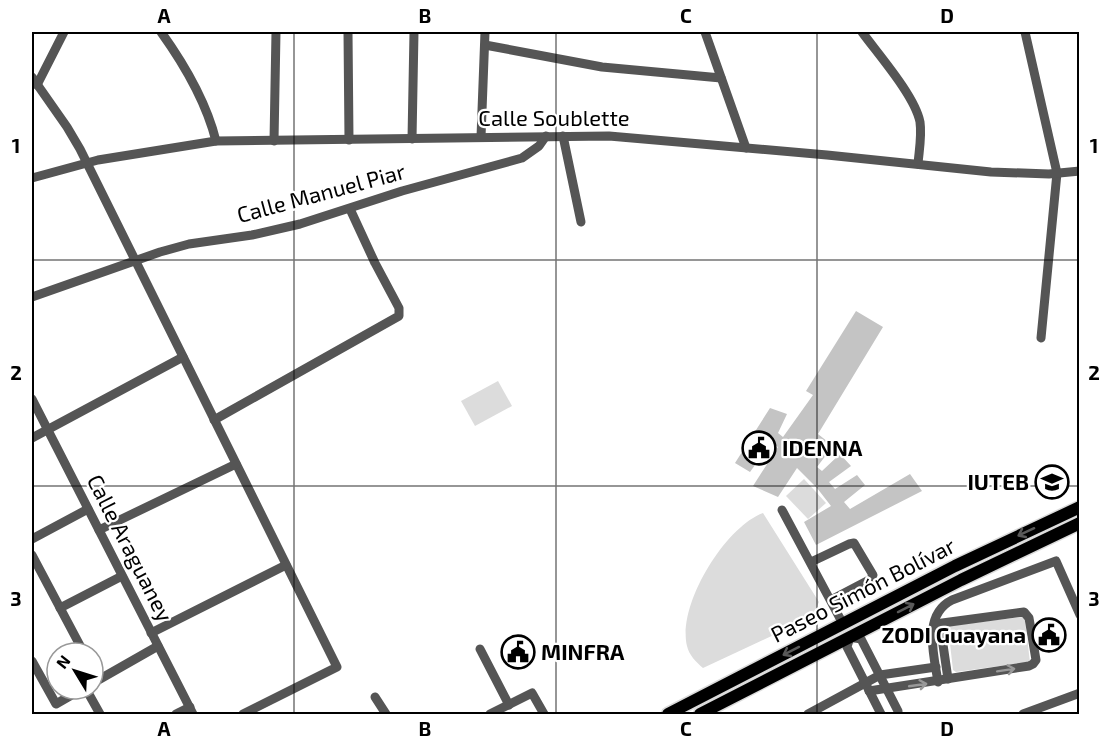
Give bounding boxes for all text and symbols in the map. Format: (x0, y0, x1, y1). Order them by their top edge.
text: A (157, 3, 171, 27)
text: B (419, 3, 431, 27)
text: C (680, 3, 692, 27)
text: D (940, 3, 954, 27)
street label: Calle Soublette (478, 104, 630, 130)
text: 1 (12, 133, 20, 157)
text: 1 (1090, 133, 1098, 157)
street label: Calle Manuel Piar (234, 157, 408, 227)
text: 2 (10, 360, 22, 384)
text: 2 (1088, 360, 1100, 384)
public building icon: IDENNA (741, 430, 777, 466)
place label: IDENNA (782, 434, 863, 460)
school or university icon: IUTEB (1034, 464, 1070, 500)
place label: IUTEB (967, 468, 1029, 494)
street label: Calle Araguaney (83, 470, 179, 626)
one-way arrow (1018, 526, 1036, 538)
street label: Paseo Simón Bolívar (766, 531, 959, 647)
text: 3 (10, 586, 22, 610)
text: 3 (1088, 586, 1100, 610)
one-way arrow (897, 602, 915, 613)
public building icon: ZODI Guayana (1031, 617, 1067, 653)
place label: ZODI Guayana (882, 621, 1026, 648)
public building icon: MINFRA (500, 634, 536, 670)
place label: MINFRA (541, 638, 625, 664)
north arrow (45, 641, 105, 701)
one-way arrow (783, 645, 800, 657)
text: N (52, 651, 74, 672)
one-way arrow (995, 664, 1015, 675)
one-way arrow (907, 679, 927, 690)
text: A (157, 716, 171, 740)
text: B (419, 716, 431, 740)
text: C (680, 716, 692, 740)
text: D (940, 716, 954, 740)

